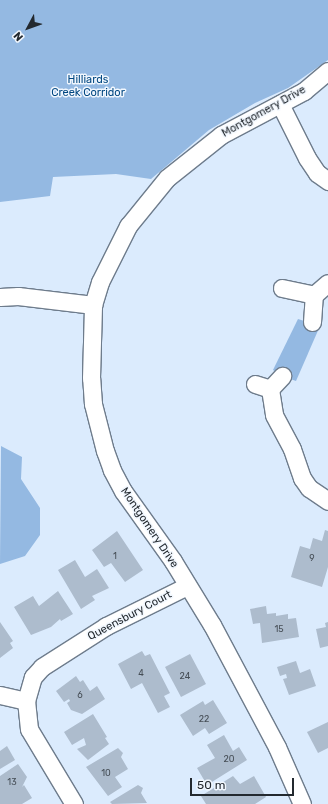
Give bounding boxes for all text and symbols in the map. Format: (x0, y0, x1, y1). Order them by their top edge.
north arrow (8, 8, 48, 48)
text: N (11, 29, 26, 43)
park label: Hilliards Creek Corridor (51, 74, 125, 100)
street label: Montgomery Drive (220, 83, 308, 141)
street label: Montgomery Drive (117, 485, 181, 571)
house number: 1 (113, 551, 117, 561)
house number: 9 (309, 553, 315, 563)
street label: Queensbury Court (86, 588, 174, 644)
house number: 15 (274, 624, 284, 634)
house number: 4 (138, 668, 144, 678)
house number: 24 (180, 671, 190, 681)
house number: 6 (77, 690, 83, 700)
house number: 22 (199, 714, 209, 724)
house number: 20 (224, 754, 234, 764)
house number: 10 (101, 768, 111, 778)
scale bar (192, 770, 296, 796)
house number: 13 (7, 777, 17, 787)
text: 50 m (197, 778, 225, 792)

